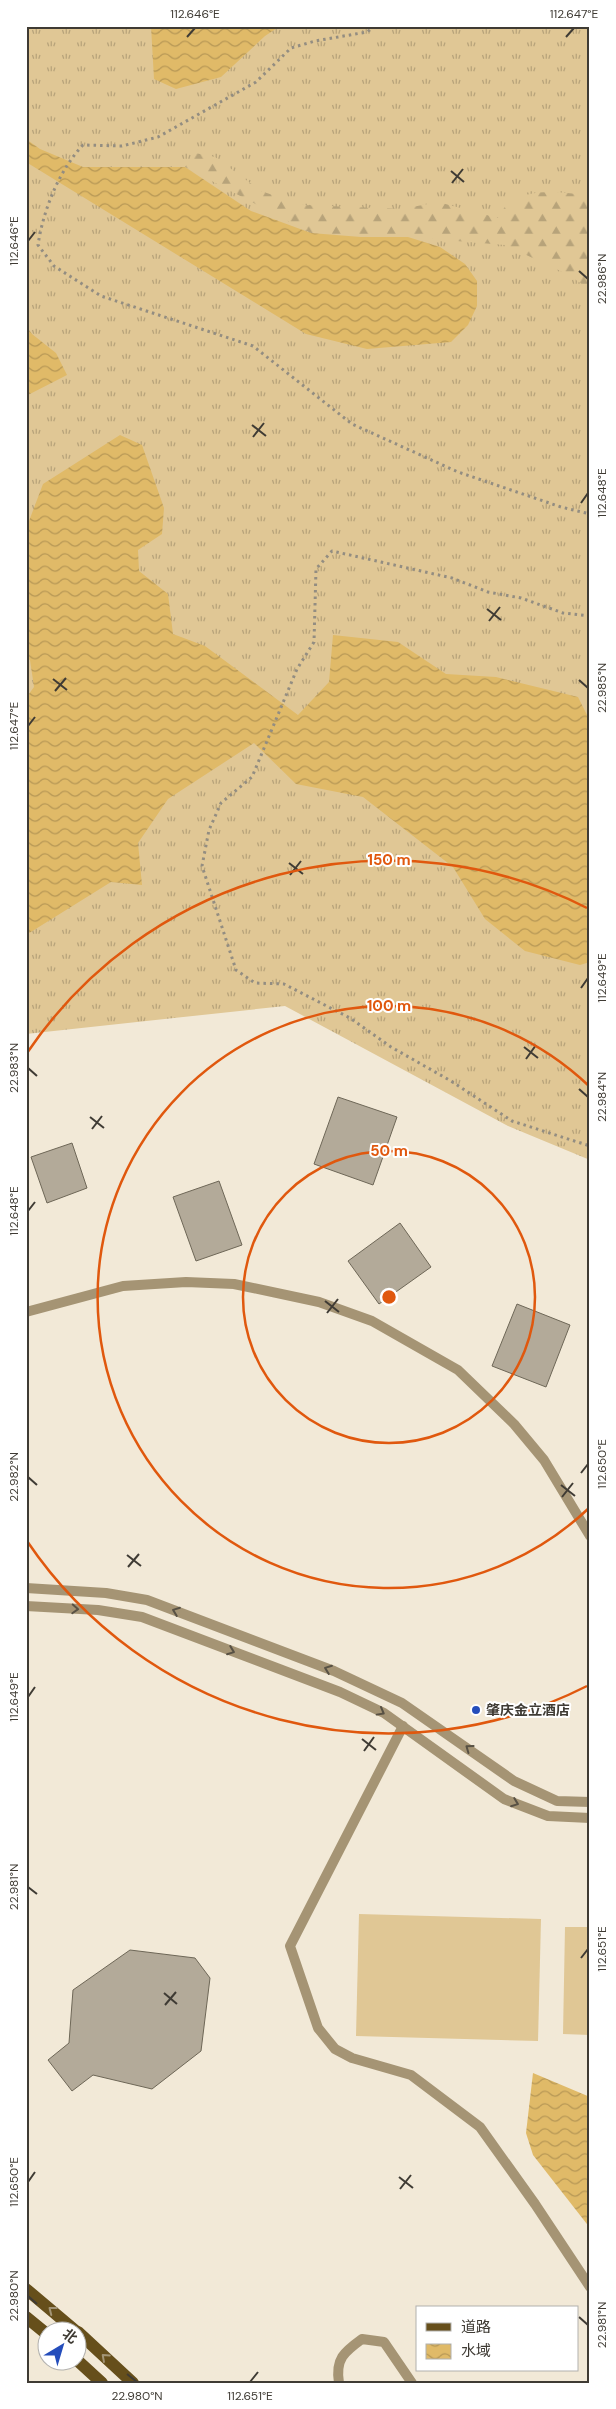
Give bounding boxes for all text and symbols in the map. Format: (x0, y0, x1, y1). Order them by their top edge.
text: 112.646°E (170, 6, 220, 22)
text: 112.647°E (550, 6, 598, 22)
text: 112.646°E (6, 216, 22, 266)
text: 22.986°N (594, 254, 610, 304)
text: 112.648°E (594, 468, 610, 518)
text: 22.985°N (594, 663, 610, 713)
text: 112.647°E (6, 702, 22, 750)
text: 150 m (368, 850, 411, 870)
text: 112.649°E (594, 953, 610, 1003)
text: 100 m (367, 996, 411, 1016)
text: 22.983°N (6, 1043, 22, 1093)
text: 22.984°N (594, 1072, 610, 1122)
text: 50 m (370, 1141, 408, 1161)
text: 112.648°E (6, 1186, 22, 1236)
centre of rings (380, 1288, 398, 1306)
text: 112.650°E (594, 1439, 610, 1489)
text: 22.982°N (6, 1452, 22, 1502)
one-way arrow (71, 1603, 79, 1614)
one-way arrow (172, 1607, 180, 1617)
one-way arrow (226, 1645, 234, 1655)
one-way arrow (324, 1665, 332, 1675)
text: 112.649°E (6, 1672, 22, 1722)
place label: 肇庆金立酒店 (486, 1701, 570, 1719)
marker: 肇庆金立酒店 (470, 1704, 482, 1716)
one-way arrow (376, 1706, 385, 1716)
one-way arrow (465, 1745, 474, 1755)
one-way arrow (510, 1797, 519, 1807)
text: 22.981°N (6, 1864, 22, 1910)
text: 112.651°E (594, 1926, 610, 1972)
text: 112.650°E (6, 2157, 22, 2207)
text: 22.980°N (6, 2270, 22, 2322)
text: 22.981°N (594, 2302, 610, 2348)
legend (416, 2306, 578, 2372)
one-way arrow (49, 2307, 58, 2315)
text: 道路 (461, 2317, 491, 2337)
north arrow (38, 2322, 88, 2372)
text: 北 (59, 2324, 81, 2347)
text: 水域 (461, 2341, 491, 2361)
one-way arrow (102, 2354, 111, 2363)
text: 22.980°N (111, 2388, 163, 2404)
text: 112.651°E (227, 2388, 273, 2404)

